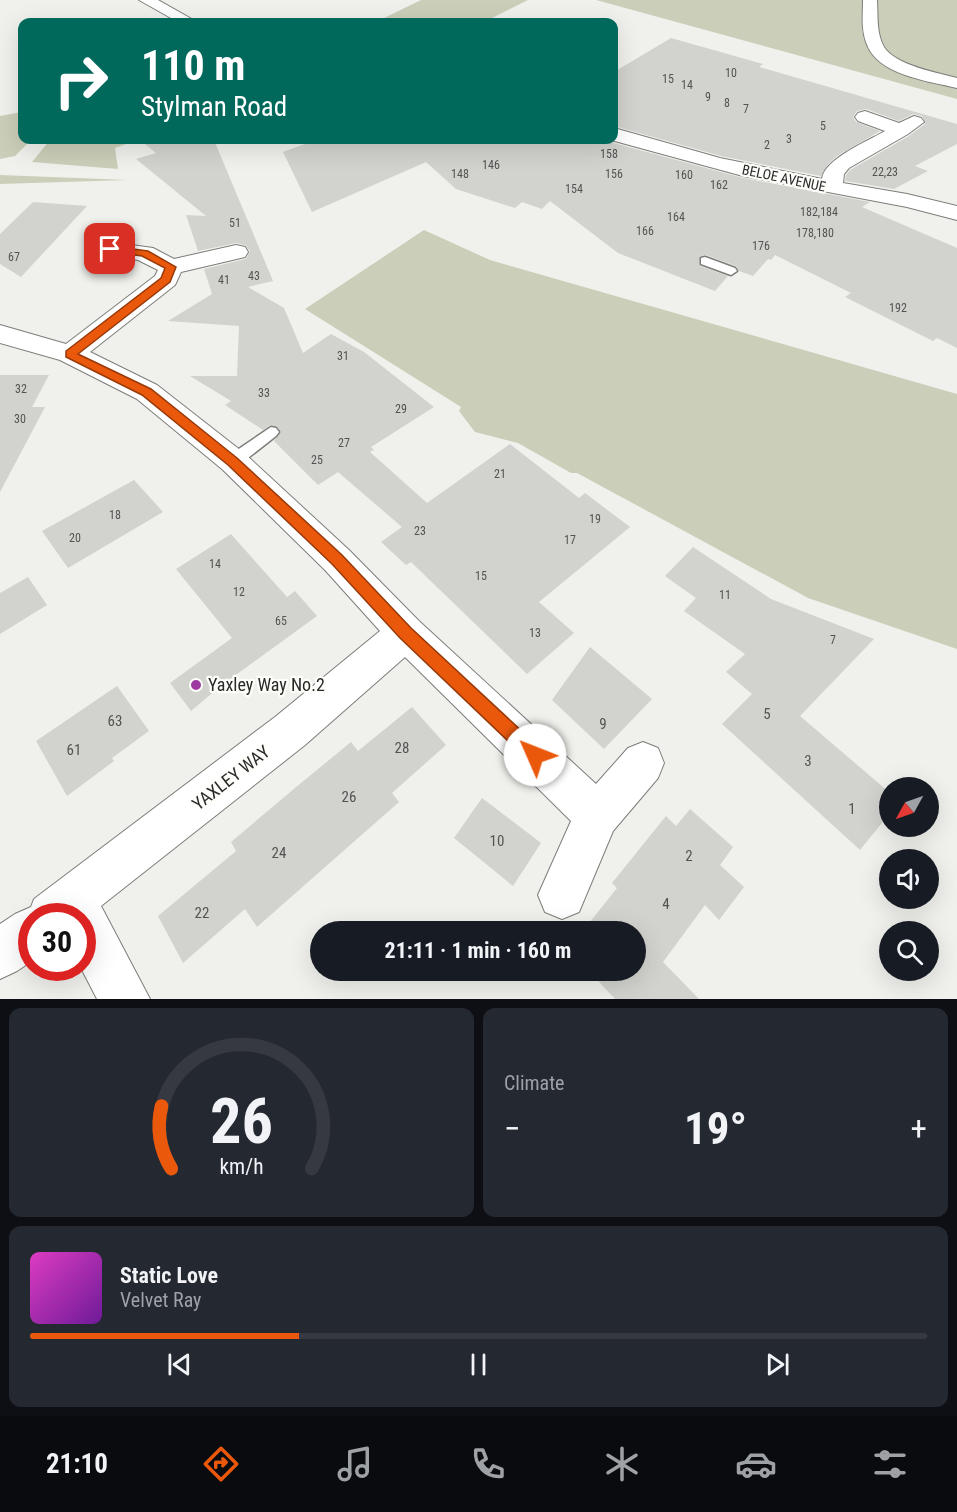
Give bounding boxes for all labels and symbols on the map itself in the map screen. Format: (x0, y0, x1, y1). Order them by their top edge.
house number: 10 (725, 66, 737, 80)
house number: 15 (662, 72, 674, 86)
house number: 14 (681, 78, 693, 92)
house number: 9 (705, 90, 711, 104)
house number: 8 (724, 96, 730, 110)
house number: 7 (743, 102, 749, 116)
house number: 5 (820, 119, 826, 133)
house number: 3 (786, 132, 792, 146)
house number: 2 (764, 138, 770, 152)
house number: 158 (600, 147, 618, 161)
house number: 146 (482, 158, 500, 172)
street label: BELOE AVENUE (741, 161, 827, 195)
house number: 22,23 (872, 165, 898, 179)
house number: 148 (451, 167, 469, 181)
house number: 156 (605, 167, 623, 181)
house number: 160 (675, 168, 693, 182)
house number: 162 (710, 178, 728, 192)
house number: 154 (565, 182, 583, 196)
house number: 182,184 (800, 205, 838, 219)
house number: 164 (667, 210, 685, 224)
house number: 51 (229, 216, 241, 230)
pin (84, 223, 135, 274)
house number: 166 (636, 224, 654, 238)
house number: 178,180 (796, 226, 834, 240)
house number: 176 (752, 239, 770, 253)
house number: 67 (8, 250, 20, 264)
house number: 43 (248, 269, 260, 283)
house number: 41 (218, 273, 230, 287)
house number: 192 (889, 301, 907, 315)
house number: 31 (337, 349, 349, 363)
house number: 32 (15, 382, 27, 396)
house number: 33 (258, 386, 270, 400)
house number: 29 (395, 402, 407, 416)
house number: 30 (14, 412, 26, 426)
house number: 27 (338, 436, 350, 450)
house number: 25 (311, 453, 323, 467)
house number: 21 (494, 467, 506, 481)
house number: 18 (109, 508, 121, 522)
house number: 19 (589, 512, 601, 526)
house number: 23 (414, 524, 426, 538)
house number: 20 (69, 531, 81, 545)
house number: 17 (564, 533, 576, 547)
house number: 14 (209, 557, 221, 571)
house number: 15 (475, 569, 487, 583)
house number: 12 (233, 585, 245, 599)
house number: 11 (719, 588, 731, 602)
house number: 65 (275, 614, 287, 628)
house number: 13 (529, 626, 541, 640)
house number: 7 (830, 633, 836, 647)
place label: Yaxley Way No.2 (208, 674, 325, 695)
marker: Yaxley Way No.2 (189, 678, 203, 692)
house number: 5 (763, 705, 771, 723)
house number: 63 (108, 712, 122, 730)
house number: 9 (599, 715, 607, 733)
position arrow (503, 723, 567, 787)
house number: 28 (395, 739, 409, 757)
house number: 61 (67, 741, 81, 759)
street label: YAXLEY WAY (188, 741, 274, 814)
house number: 3 (804, 752, 812, 770)
north arrow (879, 777, 939, 837)
house number: 26 (342, 788, 356, 806)
house number: 1 (848, 800, 856, 818)
house number: 10 (490, 832, 504, 850)
house number: 24 (272, 844, 286, 862)
house number: 2 (685, 847, 693, 865)
house number: 4 (662, 895, 670, 913)
speed limit sign: 30 (18, 903, 96, 981)
house number: 22 (195, 904, 209, 922)

